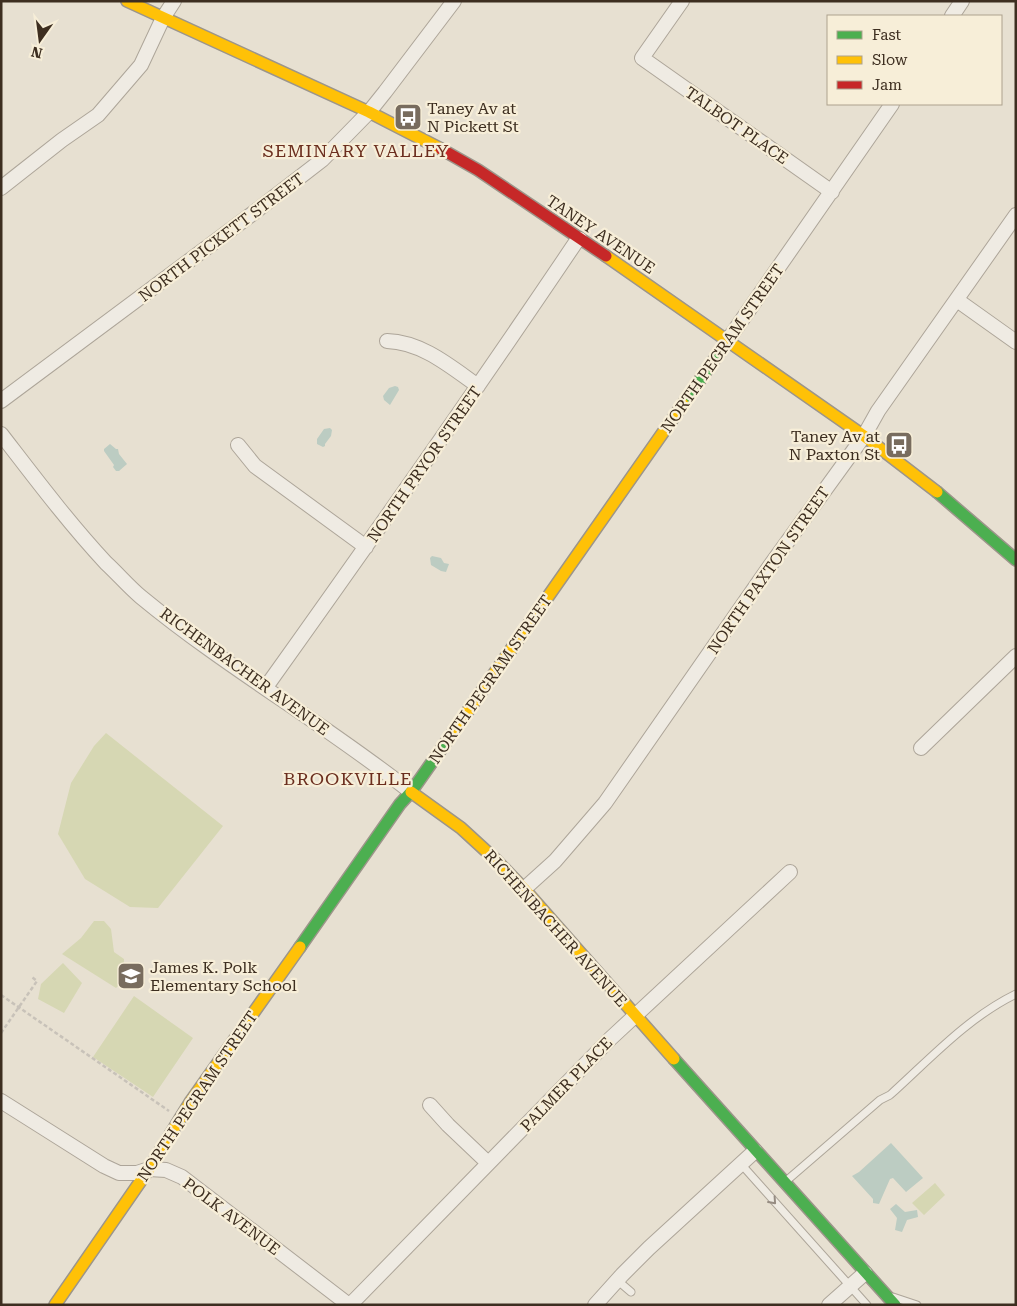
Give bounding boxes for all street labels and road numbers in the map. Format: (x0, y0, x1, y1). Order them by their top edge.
street label: TALBOT PLACE (681, 83, 792, 168)
street label: NORTH PICKETT STREET (135, 169, 308, 306)
street label: TANEY AVENUE (543, 191, 659, 278)
street label: NORTH PEGRAM STREET (657, 260, 788, 436)
street label: NORTH PRYOR STREET (363, 382, 486, 546)
street label: NORTH PAXTON STREET (703, 483, 834, 658)
street label: NORTH PEGRAM STREET (425, 591, 556, 767)
street label: RICHENBACHER AVENUE (156, 604, 333, 739)
street label: RICHENBACHER AVENUE (480, 846, 631, 1011)
street label: NORTH PEGRAM STREET (133, 1007, 262, 1185)
street label: PALMER PLACE (516, 1033, 616, 1136)
street label: POLK AVENUE (179, 1174, 284, 1259)

